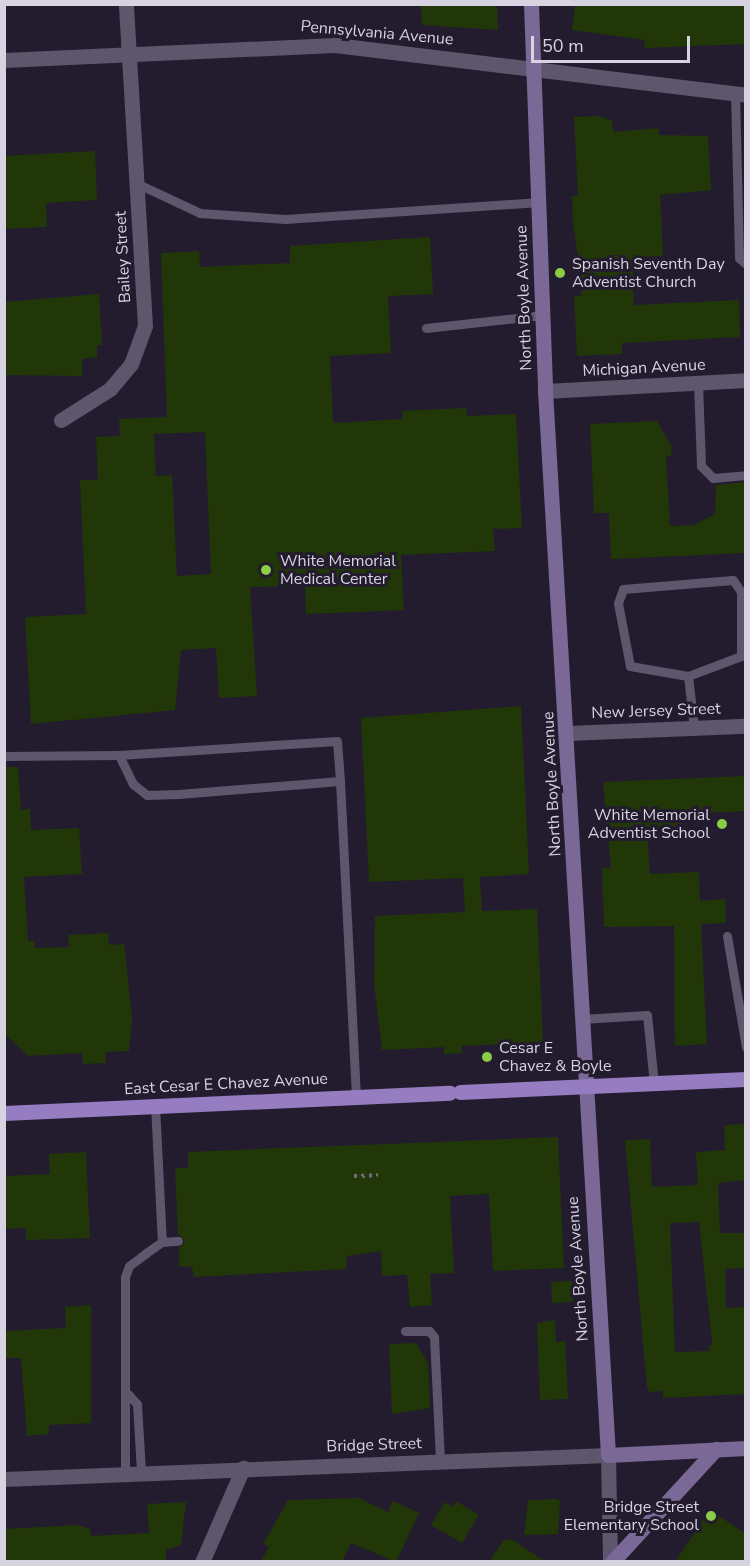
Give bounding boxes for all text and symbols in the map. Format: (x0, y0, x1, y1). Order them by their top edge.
street label: Pennsylvania Avenue (300, 17, 454, 49)
scale bar (534, 24, 693, 62)
text: 50 m (542, 34, 584, 58)
street label: Bailey Street (111, 211, 135, 303)
street label: North Boyle Avenue (512, 225, 536, 371)
place label: Spanish Seventh Day Adventist Church (572, 254, 725, 292)
marker: Spanish Seventh Day Adventist Church (553, 266, 567, 280)
street label: Michigan Avenue (582, 355, 706, 381)
place label: White Memorial Medical Center (280, 551, 396, 589)
marker: White Memorial Medical Center (257, 561, 275, 579)
street label: New Jersey Street (591, 699, 721, 723)
street label: North Boyle Avenue (539, 711, 565, 857)
place label: White Memorial Adventist School (588, 805, 710, 843)
marker: White Memorial Adventist School (715, 817, 729, 831)
place label: Cesar E Chavez & Boyle (499, 1038, 612, 1076)
marker: Cesar E Chavez & Boyle (480, 1050, 494, 1064)
street label: East Cesar E Chavez Avenue (124, 1069, 328, 1099)
street label: North Boyle Avenue (563, 1196, 593, 1342)
street label: Bridge Street (326, 1434, 422, 1456)
place label: Bridge Street Elementary School (564, 1497, 699, 1535)
marker: Bridge Street Elementary School (704, 1509, 718, 1523)

